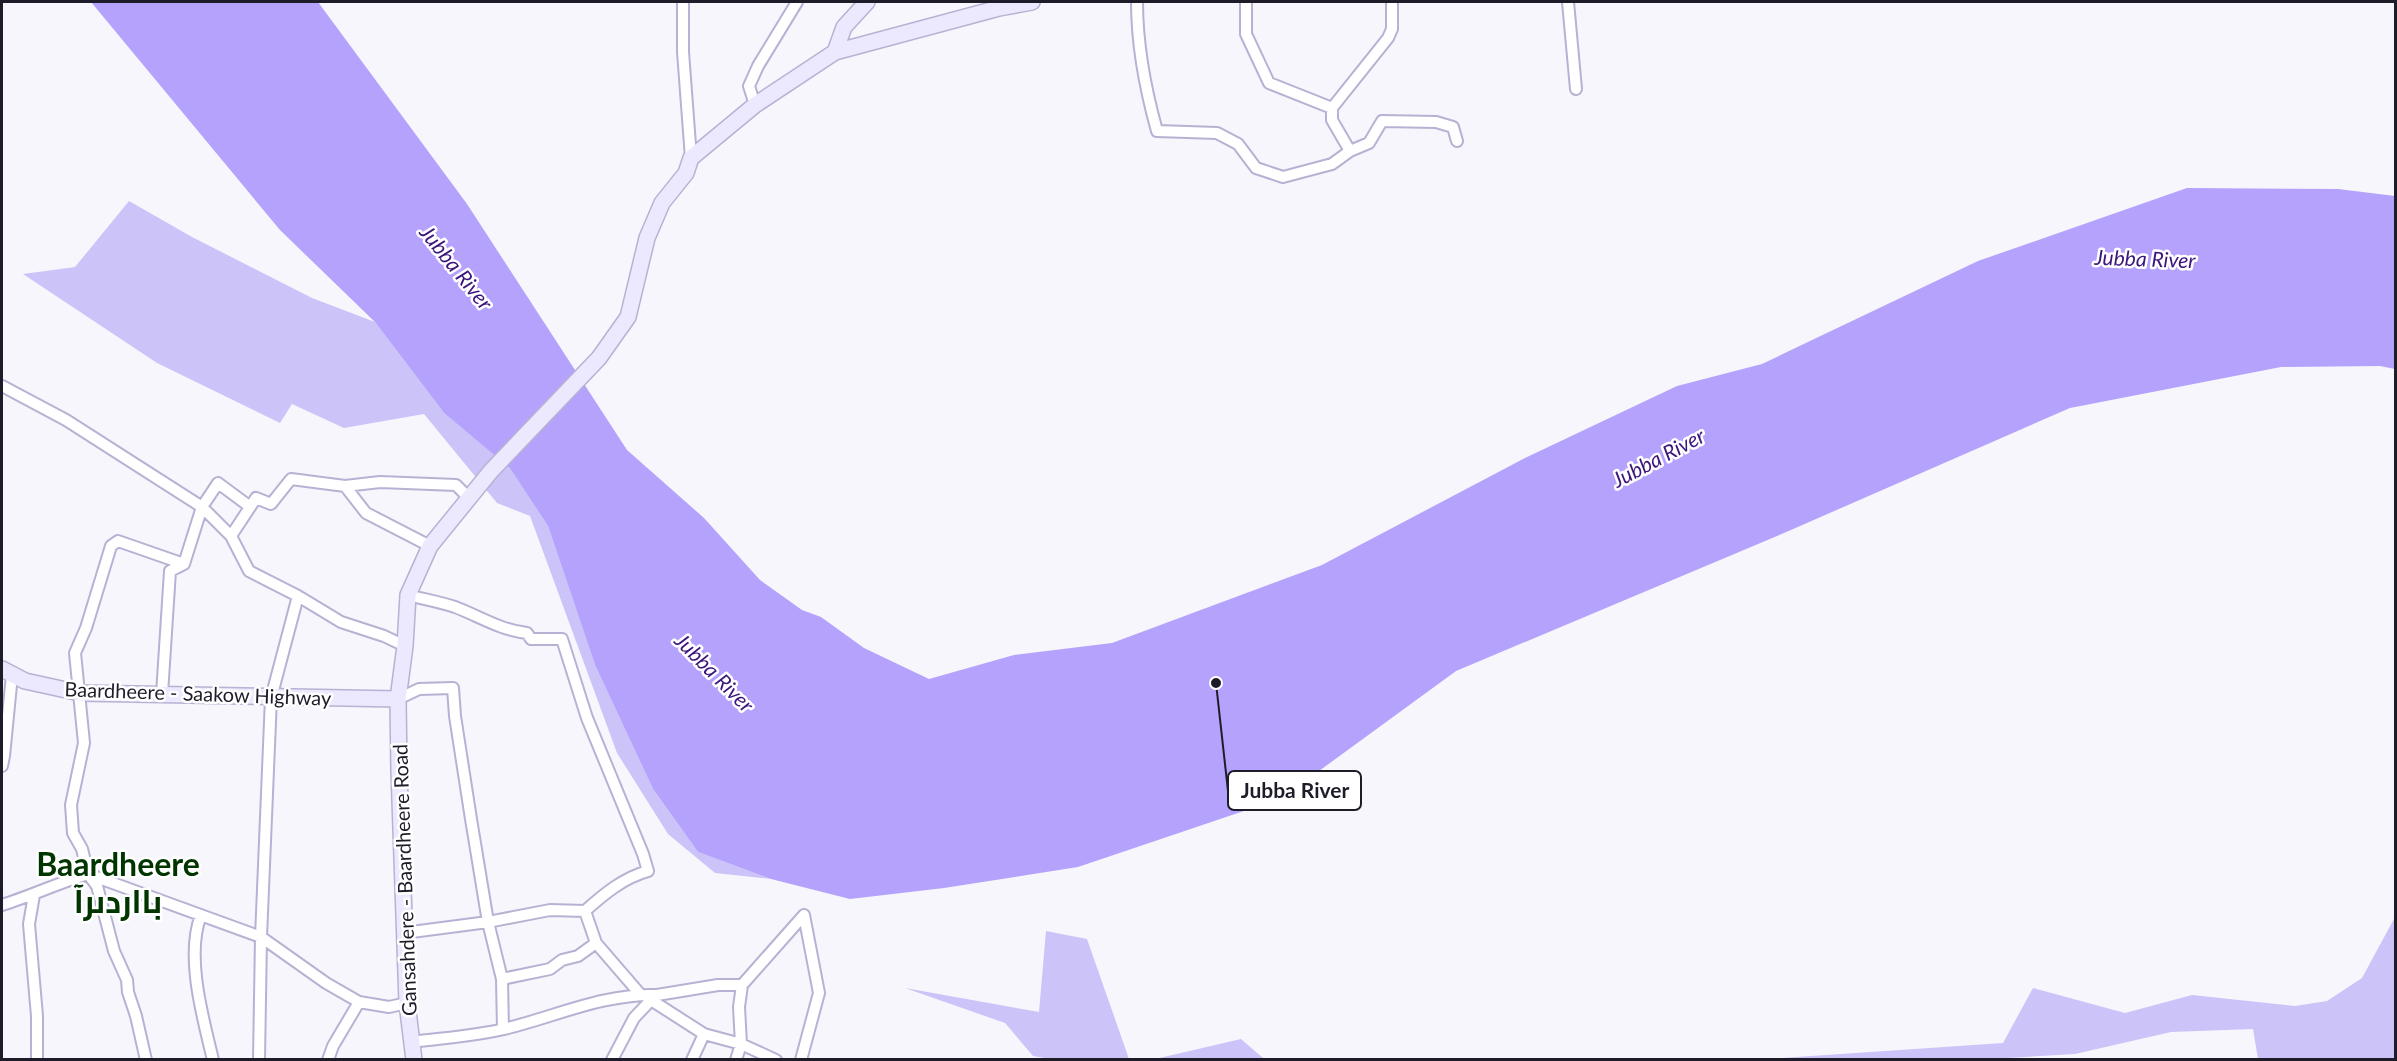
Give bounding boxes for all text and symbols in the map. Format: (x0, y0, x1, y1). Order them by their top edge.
water label: Jubba River (415, 219, 499, 315)
water label: Jubba River (2093, 244, 2197, 272)
water label: Jubba River (1607, 422, 1709, 492)
water label: Jubba River (670, 627, 760, 717)
street label: Baardheere - Saakow Highway (64, 676, 332, 710)
street label: Gansahdere - Baardheere Road (387, 744, 421, 1016)
callout: Jubba River (1228, 771, 1361, 810)
text: Jubba River (1241, 777, 1349, 802)
district label: Baardheere بااردىرآ (36, 844, 200, 921)

